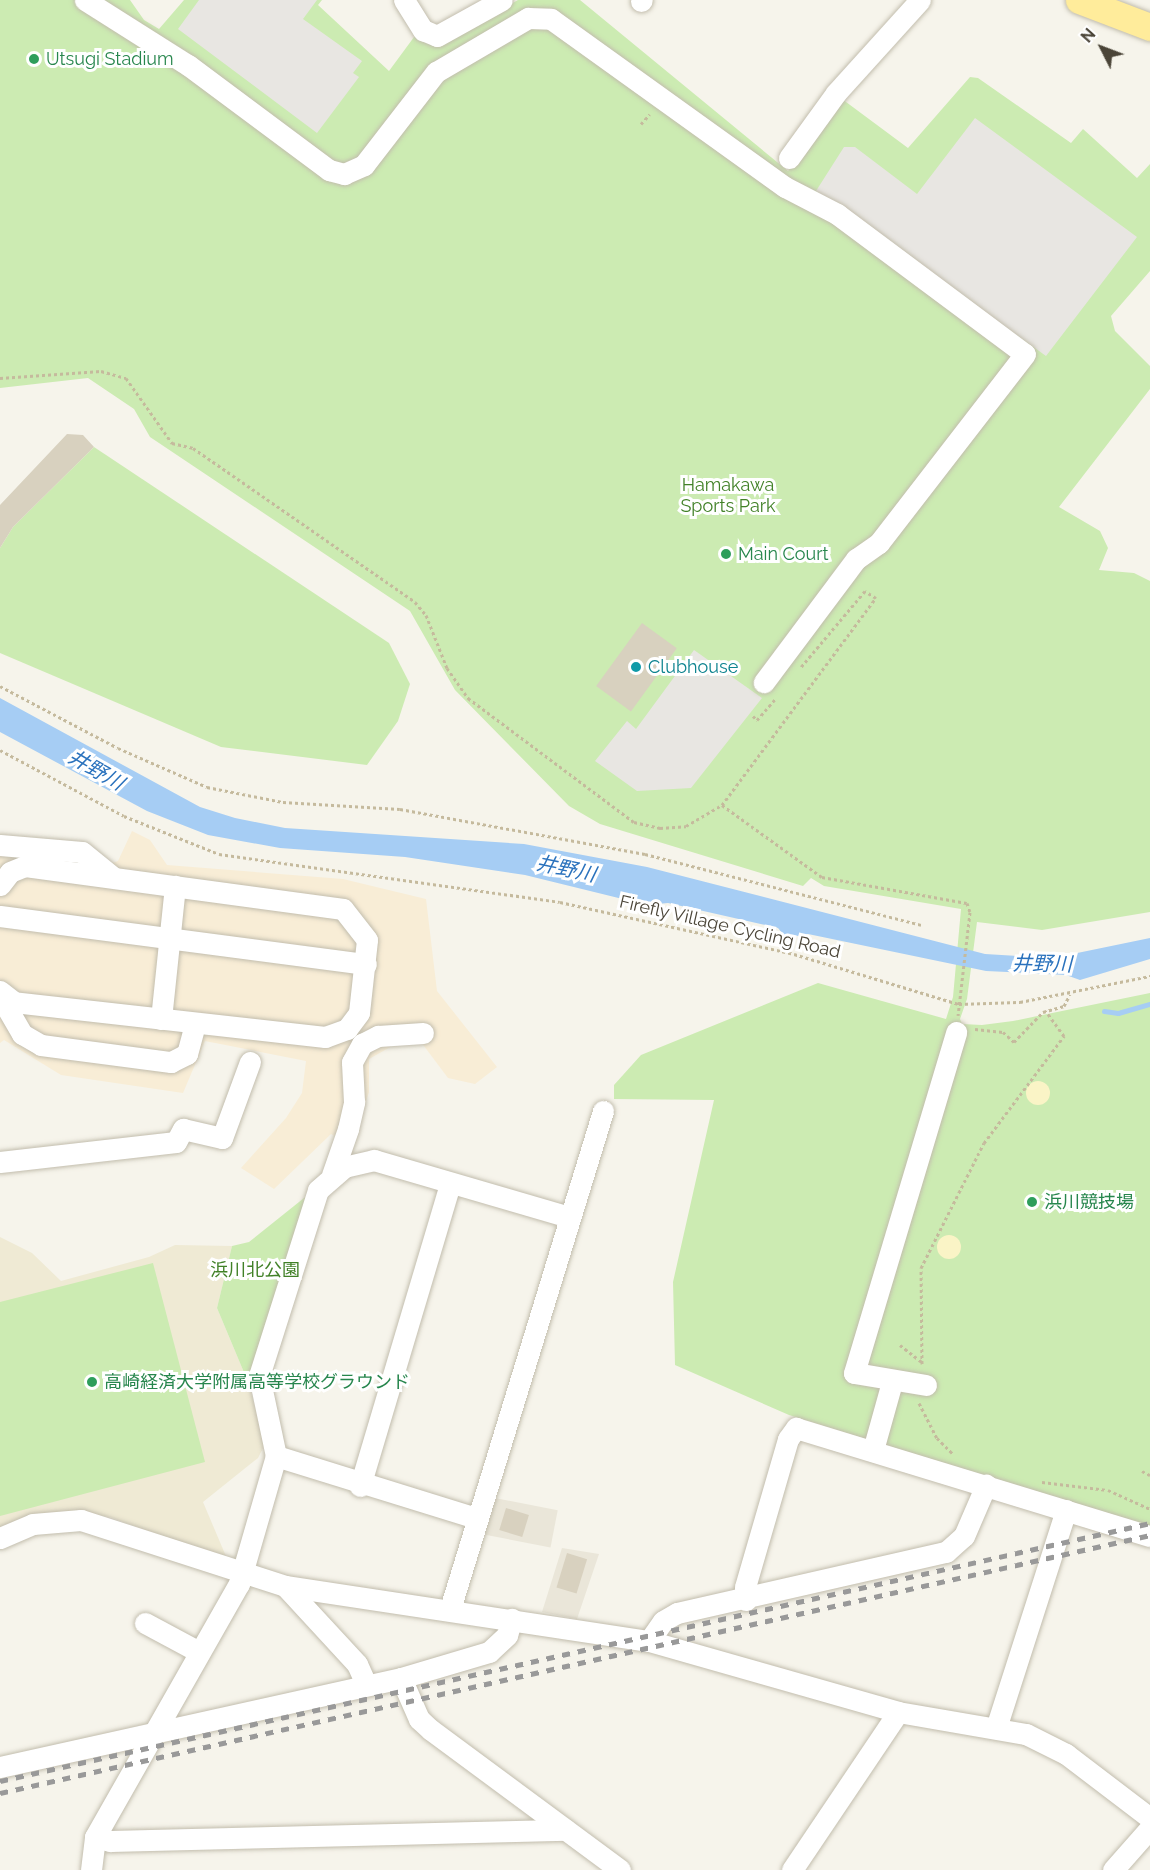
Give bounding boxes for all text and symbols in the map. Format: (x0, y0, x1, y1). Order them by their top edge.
north arrow (1072, 18, 1132, 78)
text: N (1077, 25, 1099, 47)
place label: Utsugi Stadium (46, 48, 174, 70)
marker: Utsugi Stadium (27, 52, 41, 66)
park label: Hamakawa Sports Park (680, 475, 776, 518)
place label: Main Court (738, 543, 829, 565)
marker: Main Court (719, 547, 733, 561)
place label: Clubhouse (648, 656, 738, 678)
marker: Clubhouse (629, 660, 643, 674)
water label: 井野川 (64, 745, 128, 795)
water label: 井野川 (534, 851, 598, 887)
street label: Firefly Village Cycling Road (617, 891, 843, 963)
water label: 井野川 (1012, 951, 1072, 977)
place label: 浜川競技場 (1044, 1191, 1134, 1213)
marker: 浜川競技場 (1025, 1195, 1039, 1209)
park label: 浜川北公園 (210, 1259, 300, 1281)
place label: 高崎経済大学附属高等学校グラウンド (104, 1371, 410, 1393)
marker: 高崎経済大学附属高等学校グラウンド (85, 1375, 99, 1389)

